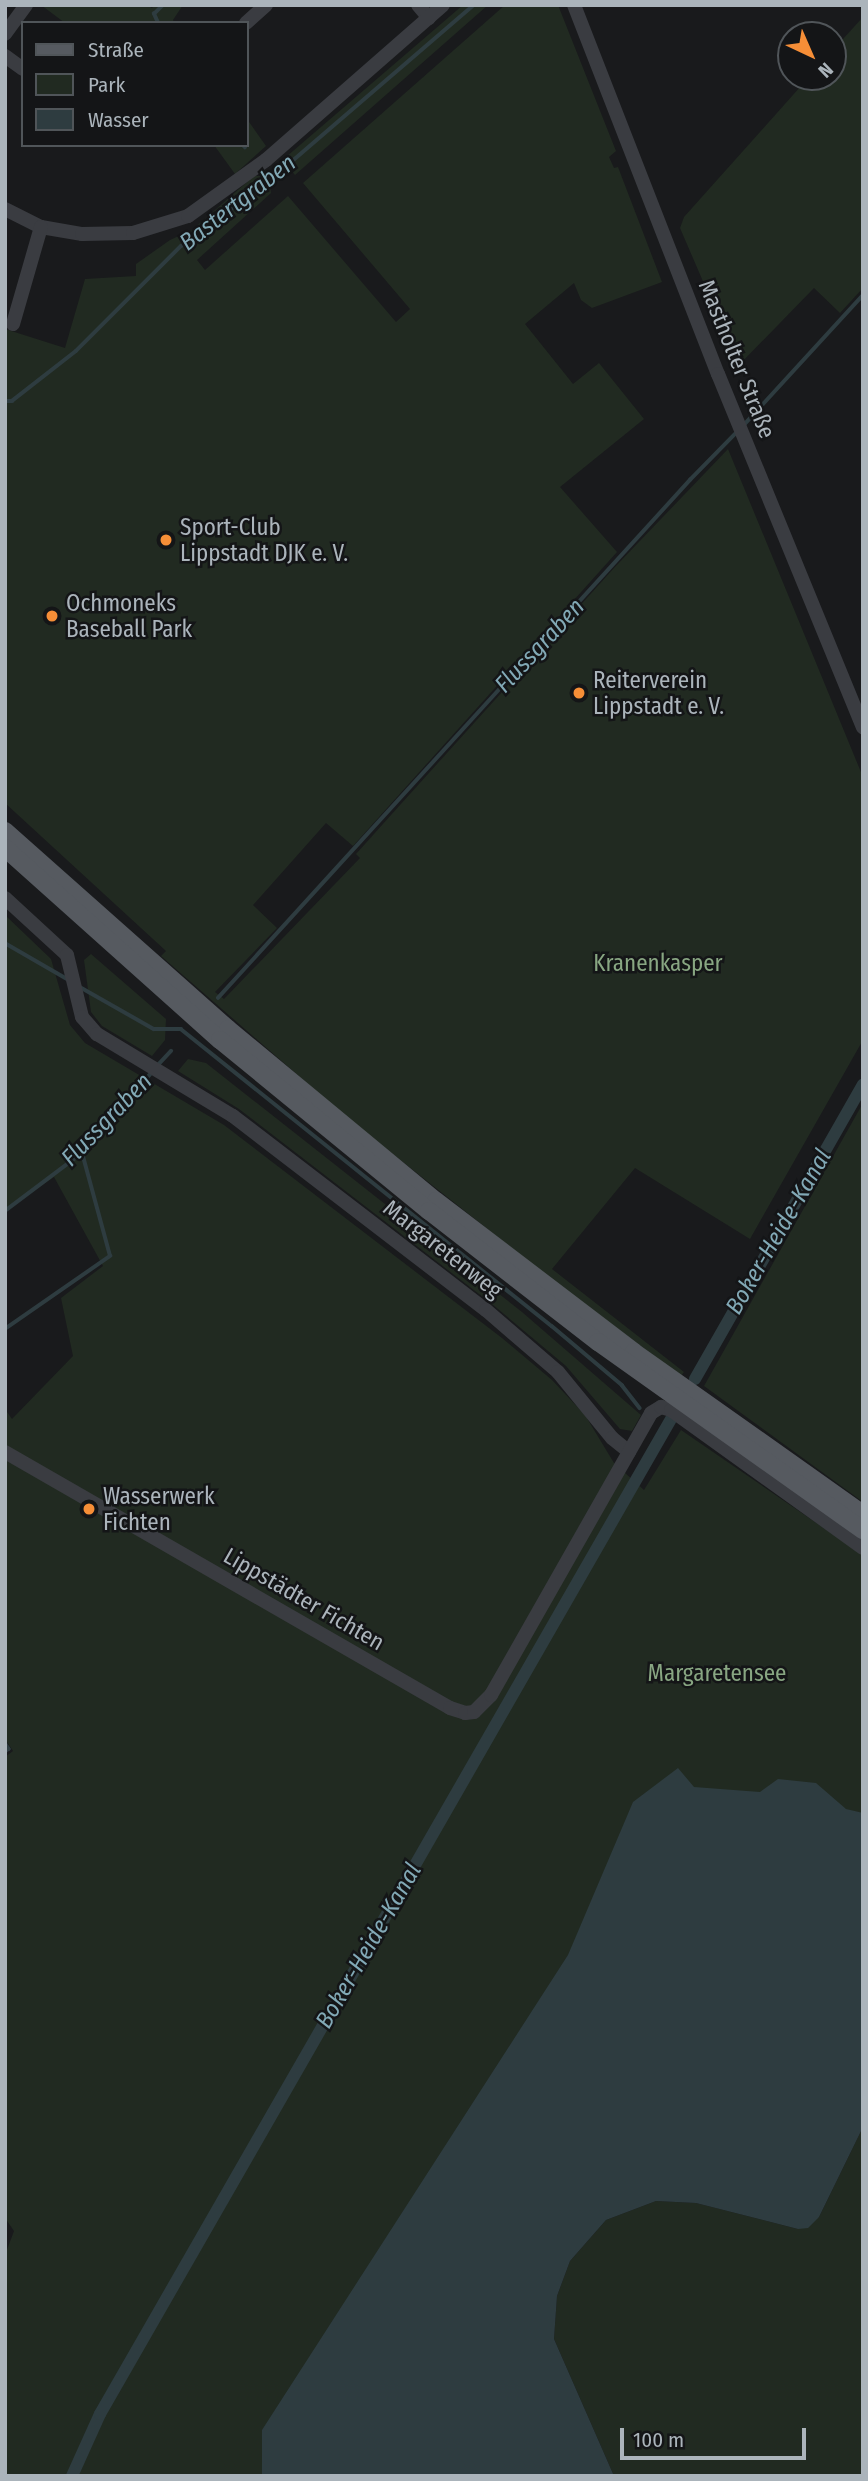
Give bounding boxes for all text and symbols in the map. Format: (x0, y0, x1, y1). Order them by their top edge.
legend (21, 21, 248, 147)
north arrow (777, 21, 847, 91)
text: Straße (88, 37, 144, 63)
text: N (813, 58, 838, 82)
text: Park (88, 72, 125, 98)
text: Wasser (88, 107, 149, 133)
water label: Bastertgraben (174, 149, 302, 257)
street label: Mastholter Straße (693, 276, 781, 442)
place label: Sport-Club Lippstadt DJK e. V. (180, 513, 348, 567)
marker: Sport-Club Lippstadt DJK e. V. (158, 532, 174, 548)
place label: Ochmoneks Baseball Park (66, 589, 192, 643)
water label: Flussgraben (489, 593, 591, 699)
marker: Ochmoneks Baseball Park (44, 608, 60, 624)
place label: Reiterverein Lippstadt e. V. (593, 666, 724, 720)
marker: Reiterverein Lippstadt e. V. (571, 685, 587, 701)
park label: Kranenkasper (593, 949, 723, 977)
water label: Flussgraben (56, 1067, 158, 1173)
water label: Boker-Heide-Kanal (720, 1144, 838, 1320)
street label: Margaretenweg (378, 1194, 508, 1304)
place label: Wasserwerk Fichten (103, 1482, 215, 1536)
marker: Wasserwerk Fichten (81, 1501, 97, 1517)
street label: Lippstädter Fichten (219, 1542, 389, 1656)
park label: Margaretensee (648, 1659, 786, 1687)
water label: Boker-Heide-Kanal (310, 1858, 428, 2034)
scale bar (623, 2414, 808, 2458)
text: 100 m (633, 2427, 684, 2453)

